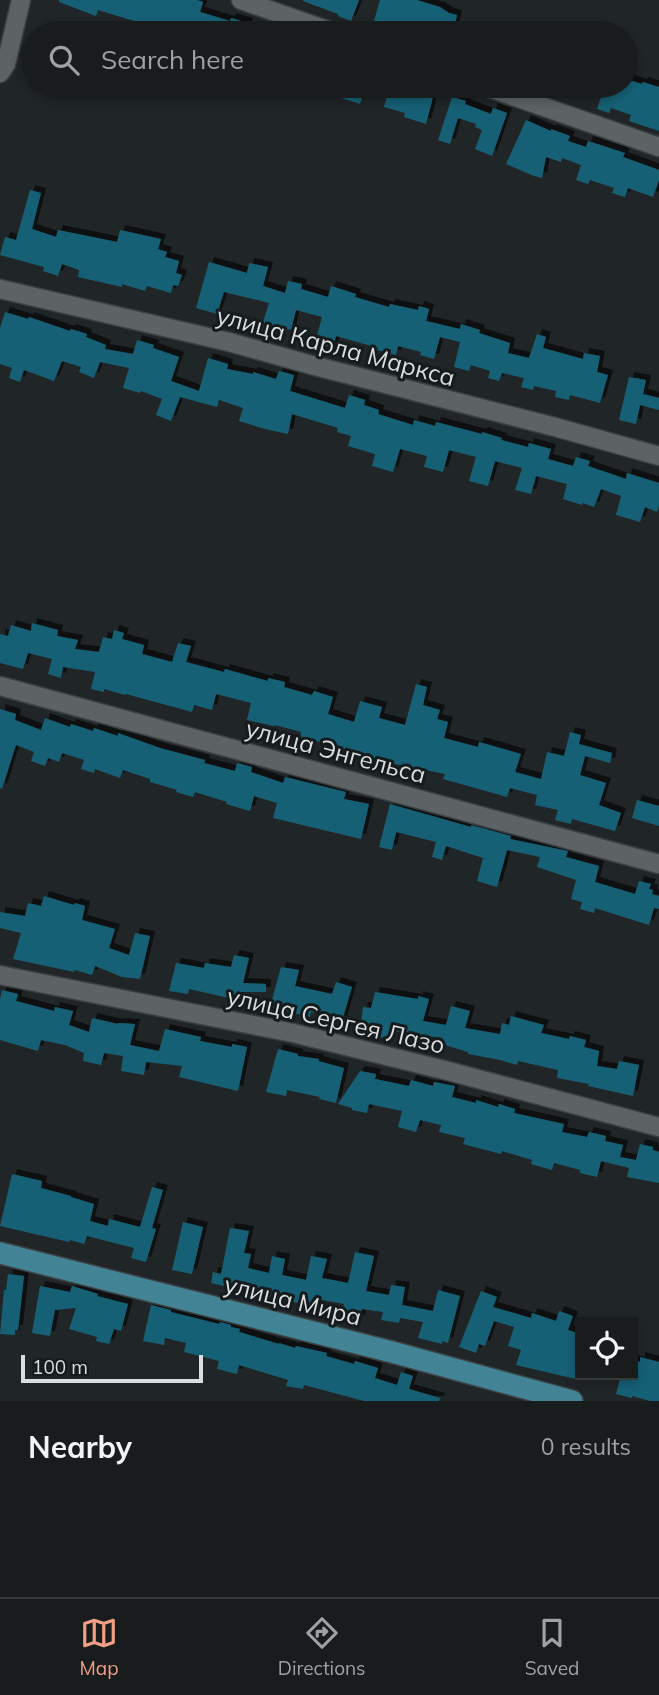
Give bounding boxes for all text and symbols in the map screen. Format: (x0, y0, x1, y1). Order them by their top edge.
search box (21, 21, 638, 98)
icon: search (45, 41, 83, 79)
text: Search here (101, 43, 244, 76)
street label: улица Карла Маркса (214, 300, 458, 392)
street label: улица Энгельса (243, 713, 429, 789)
street label: улица Сергея Лазо (224, 980, 448, 1060)
street label: улица Мира (221, 1268, 365, 1332)
map controls (575, 1317, 638, 1380)
button: locate (575, 1317, 638, 1380)
scale bar (21, 1352, 203, 1384)
text: 100 m (32, 1355, 88, 1379)
text: Nearby (28, 1428, 132, 1466)
text: 0 results (541, 1432, 631, 1461)
tab: Map (80, 1614, 119, 1680)
tab: Directions (278, 1614, 366, 1680)
tab: Saved (525, 1614, 579, 1680)

